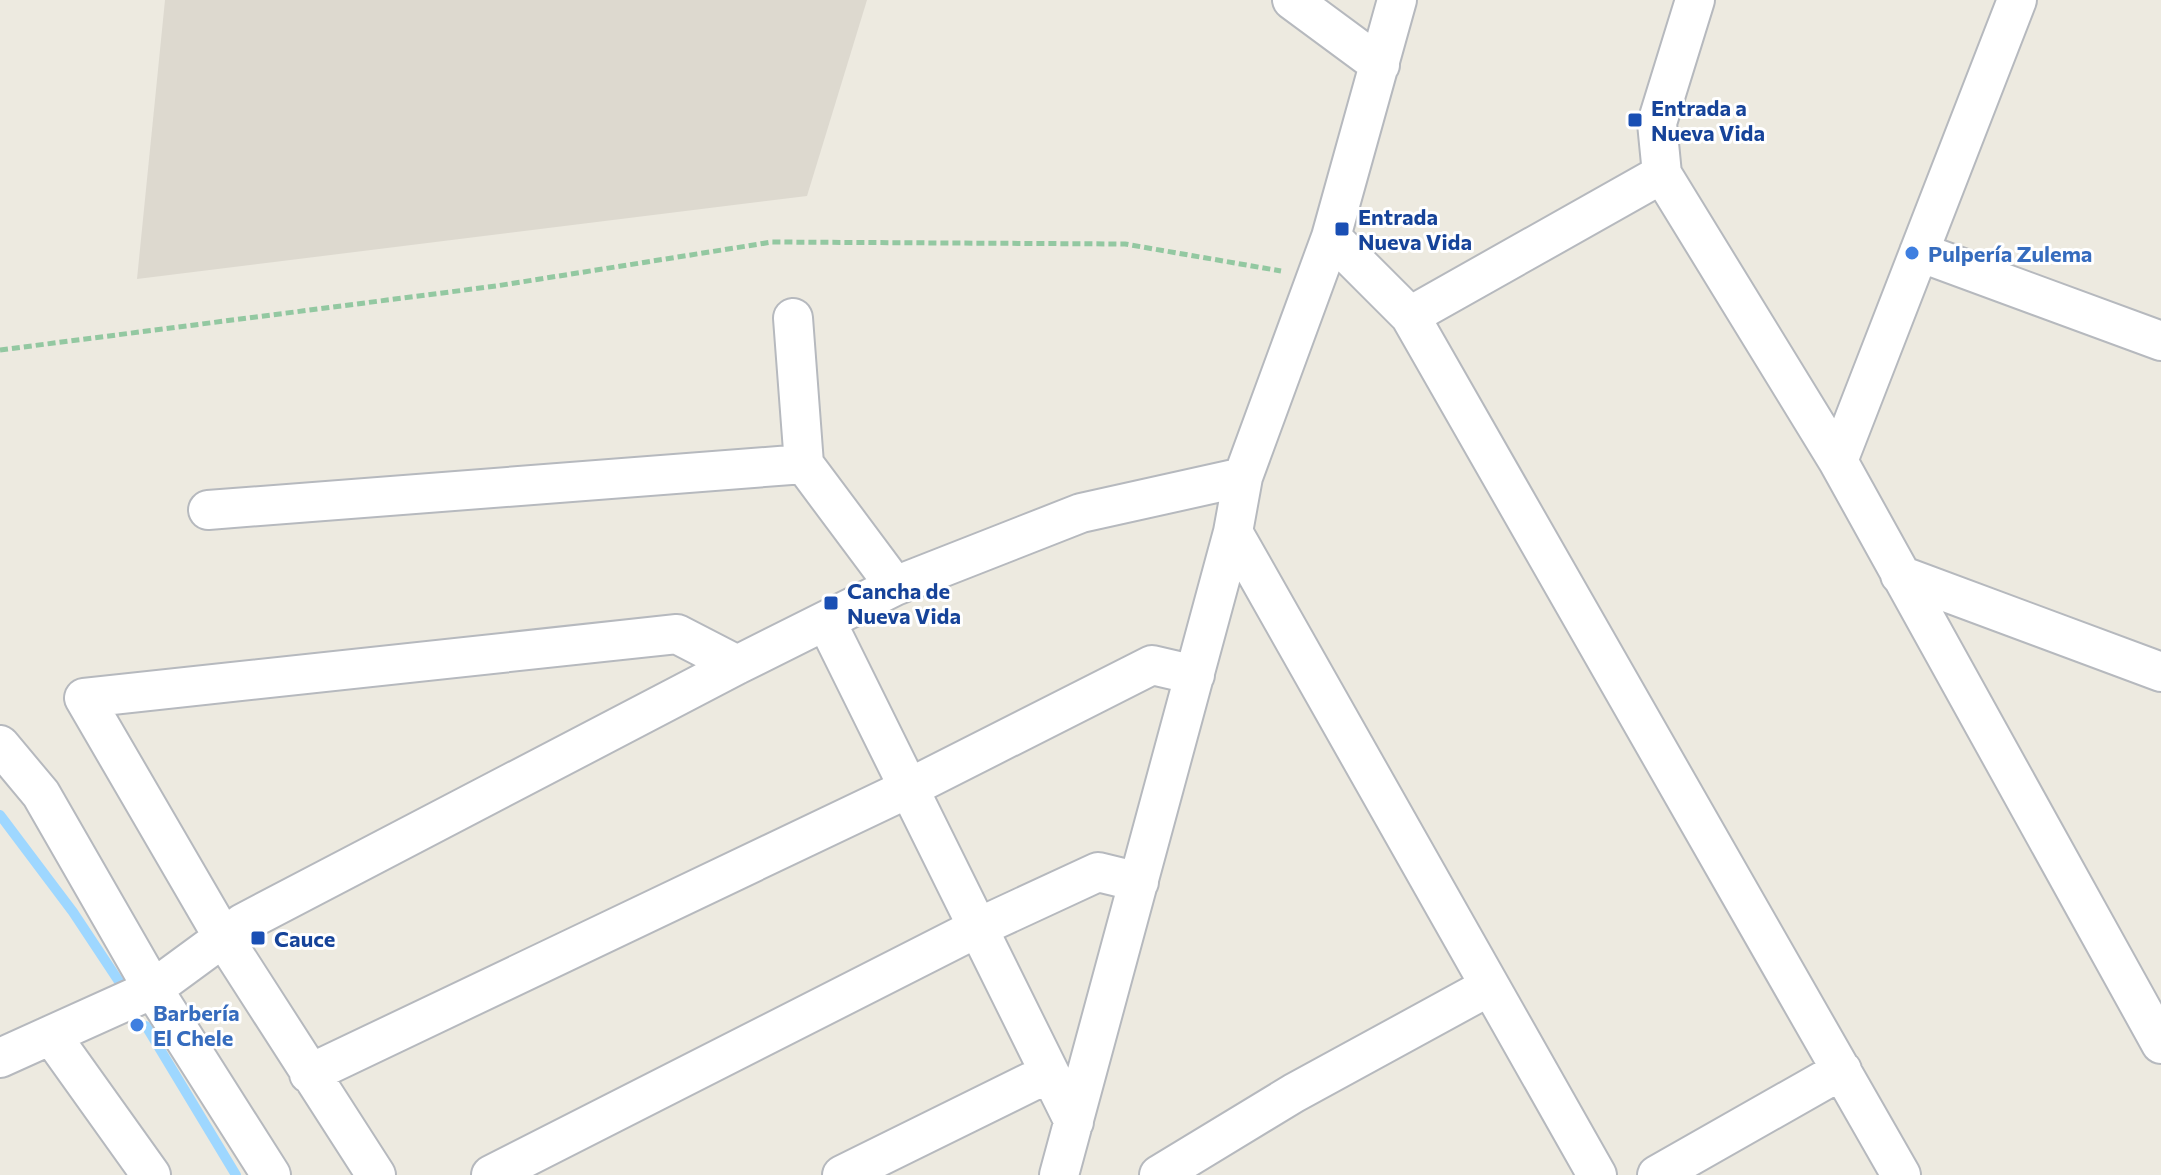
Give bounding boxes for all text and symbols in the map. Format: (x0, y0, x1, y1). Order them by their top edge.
place label: Entrada a Nueva Vida (1651, 94, 1765, 146)
marker: Entrada a Nueva Vida (1626, 111, 1644, 129)
place label: Entrada Nueva Vida (1358, 203, 1472, 255)
marker: Entrada Nueva Vida (1333, 220, 1351, 238)
place label: Pulpería Zulema (1928, 240, 2092, 267)
marker: Pulpería Zulema (1903, 244, 1921, 262)
place label: Cancha de Nueva Vida (847, 577, 961, 629)
marker: Cancha de Nueva Vida (822, 594, 840, 612)
place label: Cauce (274, 925, 335, 952)
marker: Cauce (249, 929, 267, 947)
place label: Barbería El Chele (153, 999, 240, 1051)
marker: Barbería El Chele (128, 1016, 146, 1034)

